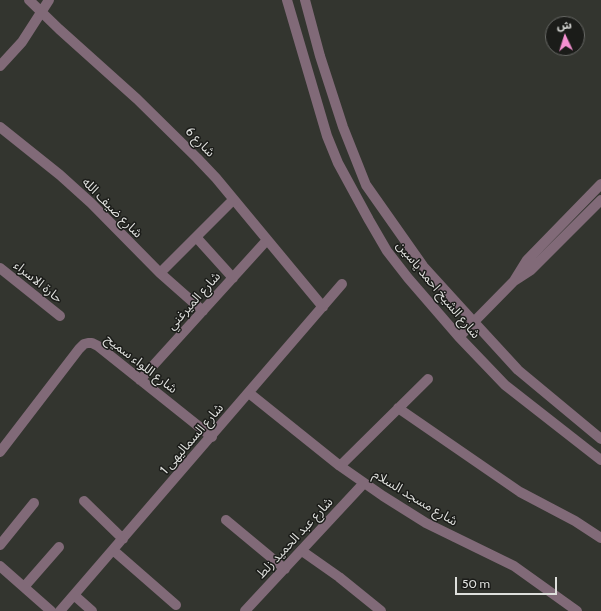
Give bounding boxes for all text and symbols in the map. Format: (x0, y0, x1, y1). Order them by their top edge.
north arrow (545, 16, 585, 56)
text: ش (556, 18, 572, 33)
street label: شارع 6 (182, 124, 218, 160)
street label: شارع ضيف الله (79, 175, 145, 241)
street label: شارع الشيخ احمد ياسين (393, 238, 483, 342)
street label: حارة الاسراء (11, 258, 65, 306)
street label: شارع الميرغني (164, 269, 224, 333)
street label: شارع اللواء سميح (102, 331, 180, 397)
street label: شارع السماليهى 1 (157, 400, 227, 478)
street label: شارع مسجد السلام (370, 467, 460, 529)
street label: شارع عبد الحميد زلط (254, 494, 336, 582)
scale bar (457, 569, 559, 595)
text: 50 m (462, 576, 490, 591)

